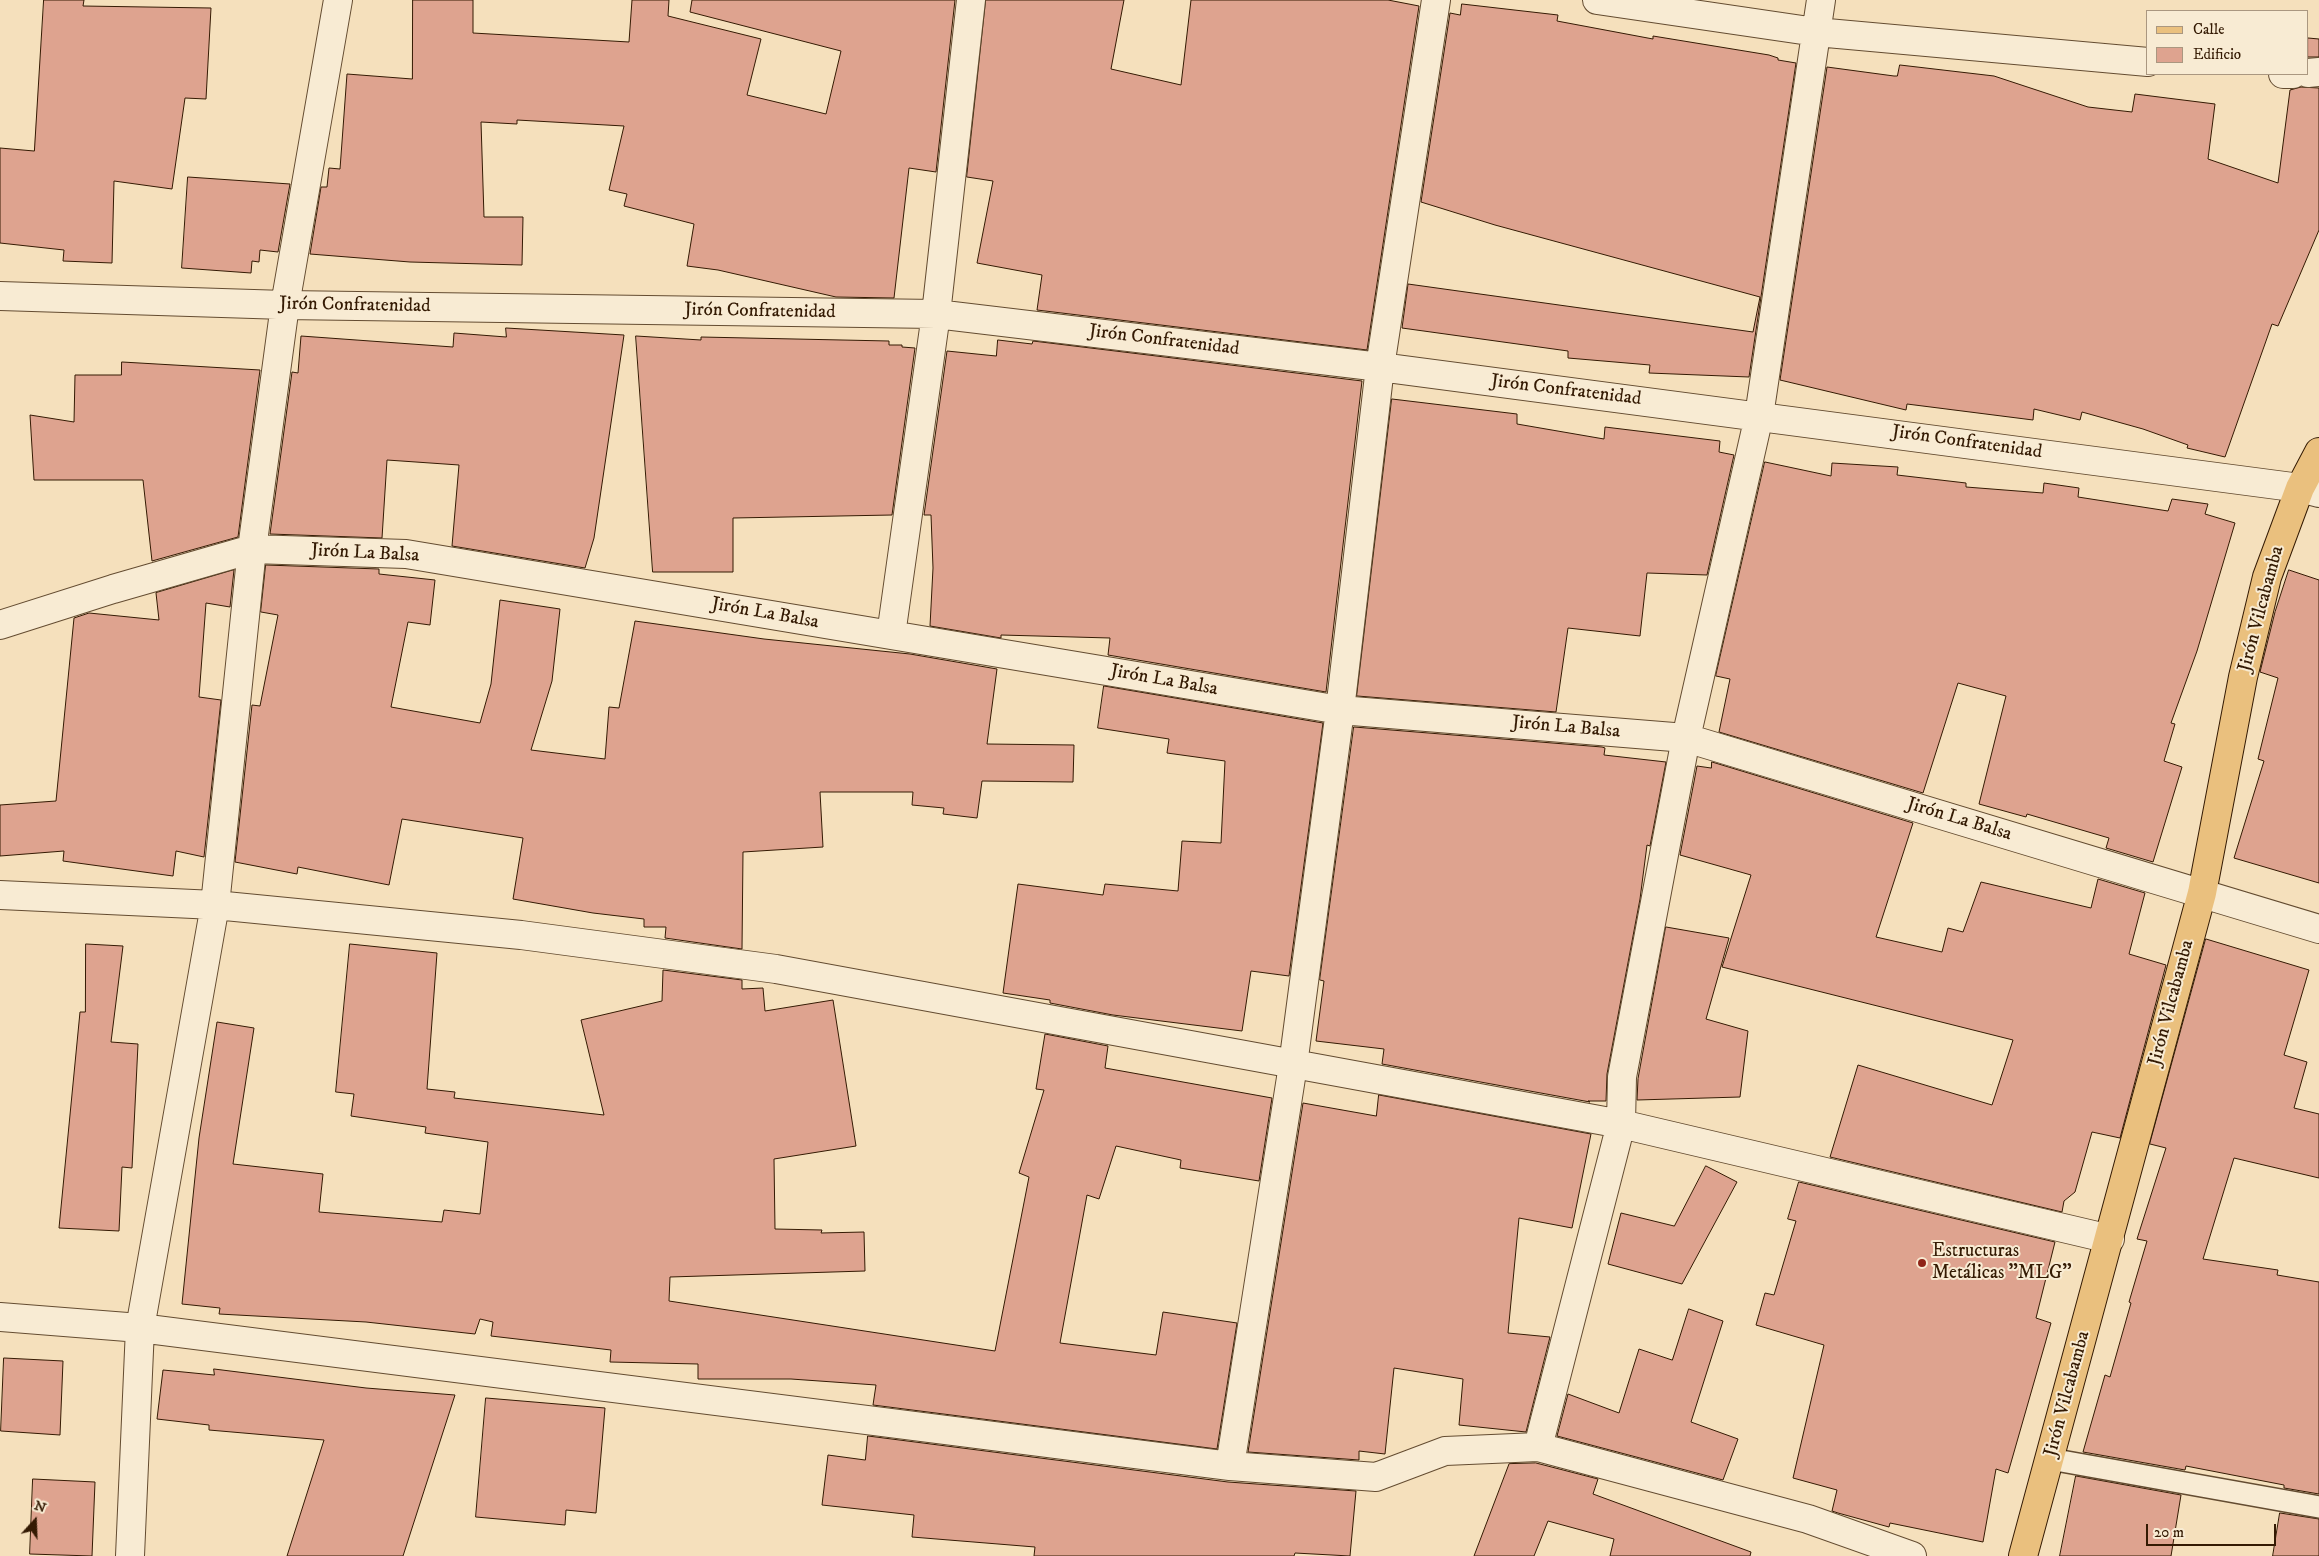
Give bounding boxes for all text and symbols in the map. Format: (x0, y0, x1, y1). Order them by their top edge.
legend (2146, 10, 2309, 75)
text: Calle (2193, 20, 2225, 39)
text: Edificio (2193, 45, 2241, 64)
street label: Jirón Confratenidad (279, 293, 431, 319)
street label: Jirón Confratenidad (684, 299, 836, 325)
street label: Jirón Confratenidad (1088, 320, 1240, 362)
street label: Jirón Confratenidad (1490, 370, 1642, 412)
street label: Jirón Confratenidad (1891, 421, 2043, 465)
street label: Jirón La Balsa (310, 540, 420, 568)
street label: Jirón Vilcabamba (2234, 544, 2290, 674)
street label: Jirón La Balsa (710, 593, 820, 635)
street label: Jirón La Balsa (1109, 660, 1219, 702)
street label: Jirón La Balsa (1511, 712, 1621, 744)
street label: Jirón La Balsa (1904, 793, 2014, 847)
street label: Jirón Vilcabamba (2144, 938, 2200, 1068)
place label: Estructuras Metálicas "MLG" (1932, 1241, 2072, 1285)
marker: Estructuras Metálicas "MLG" (1916, 1257, 1928, 1269)
street label: Jirón Vilcabamba (2040, 1329, 2096, 1459)
north arrow (10, 1496, 60, 1546)
text: N (32, 1496, 49, 1517)
scale bar (2149, 1514, 2279, 1546)
text: 20 m (2154, 1523, 2184, 1542)

